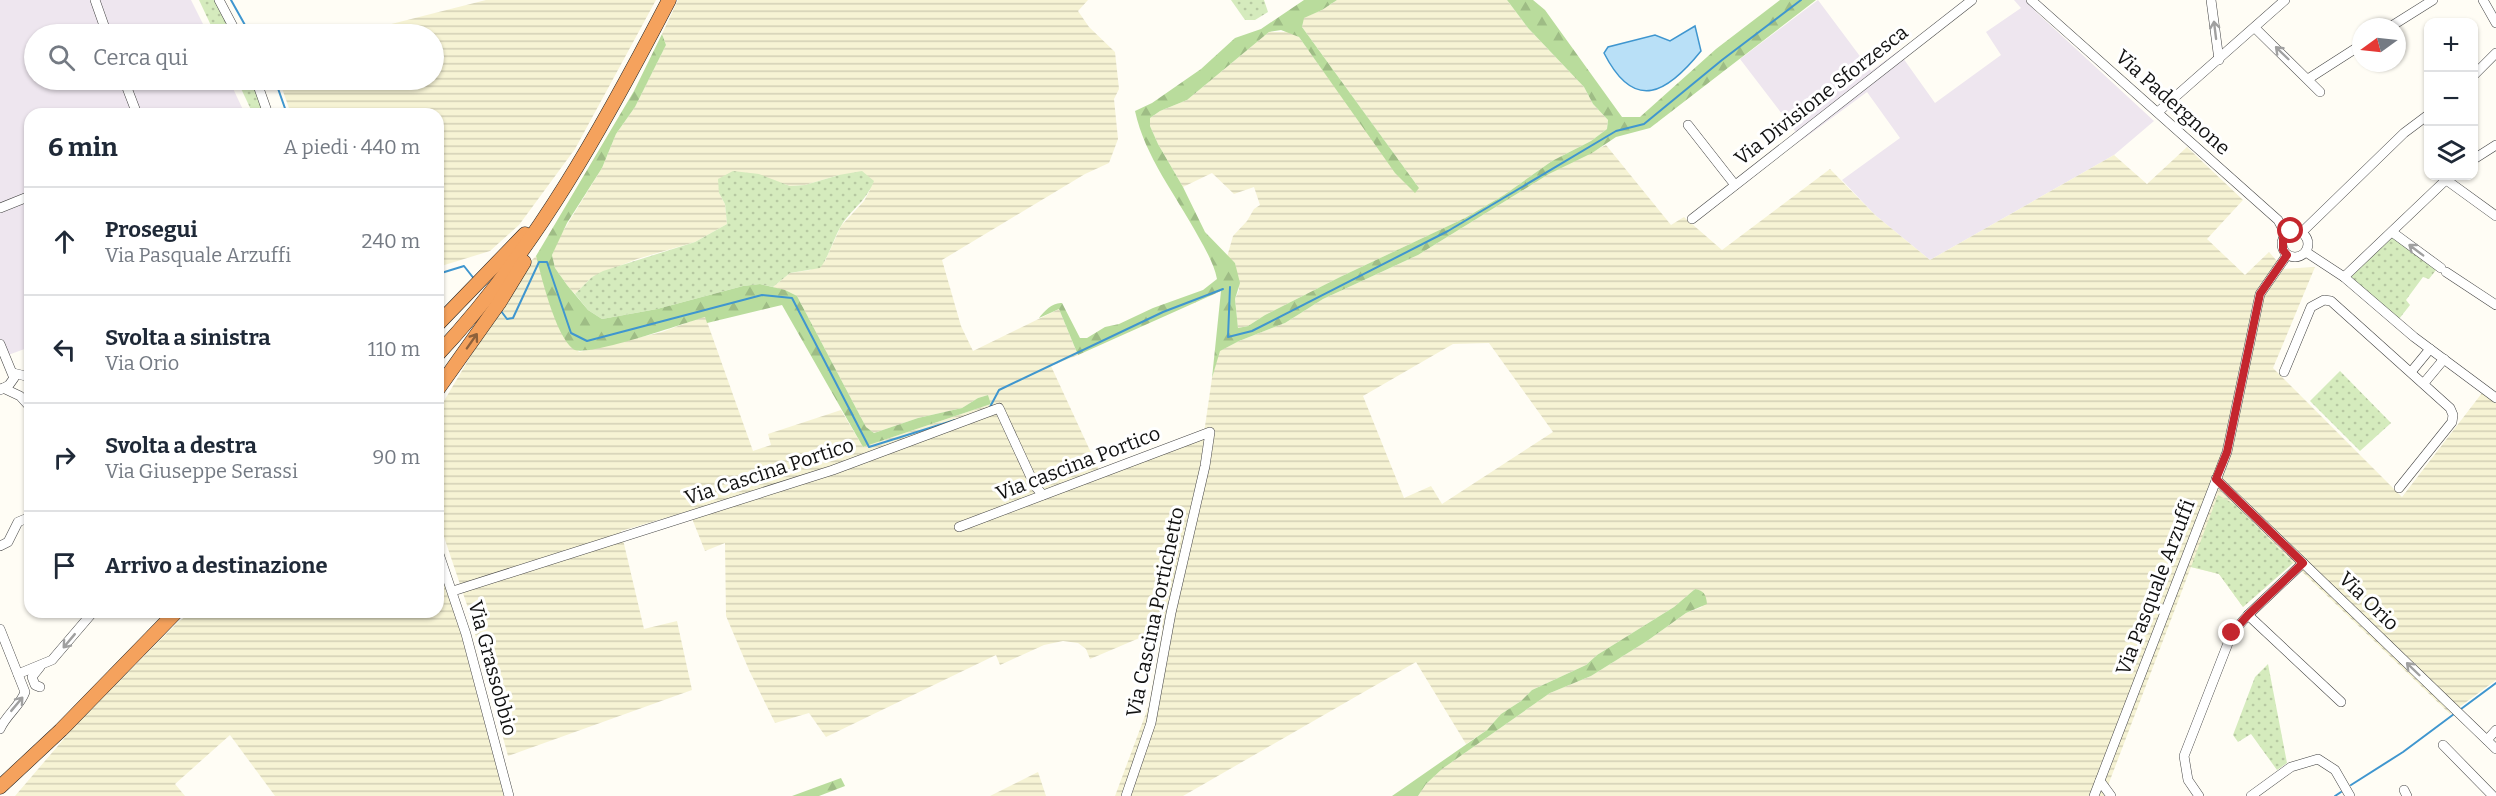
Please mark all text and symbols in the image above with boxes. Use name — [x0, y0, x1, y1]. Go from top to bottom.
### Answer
north arrow — [2352, 18, 2406, 72]
map controls — [2424, 18, 2478, 180]
button: + — [2424, 18, 2478, 72]
street label: Via Divisione Sforzesca — [1729, 20, 1913, 170]
one-way arrow — [2209, 21, 2220, 41]
search box — [24, 24, 444, 90]
icon: search — [45, 41, 78, 74]
text: Cerca qui — [93, 44, 188, 71]
street label: Via Padergnone — [2111, 44, 2235, 160]
one-way arrow — [2274, 46, 2289, 60]
button: − — [2424, 72, 2478, 126]
button: layers — [2424, 126, 2478, 180]
text: 6 min — [48, 132, 118, 163]
text: A piedi · 440 m — [284, 135, 420, 159]
text: Prosegui — [105, 216, 197, 243]
route start — [2277, 217, 2303, 243]
icon: ahead — [48, 225, 81, 258]
text: 240 m — [362, 229, 420, 253]
text: Via Pasquale Arzuffi — [105, 243, 291, 267]
one-way arrow — [2409, 243, 2425, 256]
text: Svolta a sinistra — [105, 324, 271, 351]
icon: left — [48, 333, 81, 366]
one-way arrow — [466, 334, 478, 350]
text: 110 m — [368, 337, 420, 361]
text: Via Orio — [105, 351, 179, 375]
street label: Via cascina Portico — [992, 421, 1164, 505]
text: Svolta a destra — [105, 432, 257, 459]
street label: Via Cascina Portico — [681, 432, 857, 510]
icon: right — [48, 441, 81, 474]
text: 90 m — [372, 445, 420, 469]
text: Via Giuseppe Serassi — [105, 459, 298, 483]
street label: Via Pasquale Arzuffi — [2110, 496, 2200, 678]
street label: Via Cascina Portichetto — [1121, 505, 1189, 719]
icon: arrive — [48, 549, 81, 582]
text: Arrivo a destinazione — [105, 552, 328, 579]
street label: Via Orio — [2334, 567, 2404, 635]
street label: Via Grassobbio — [463, 598, 523, 738]
route end — [2218, 619, 2244, 645]
one-way arrow — [63, 633, 76, 649]
one-way arrow — [2405, 662, 2420, 676]
one-way arrow — [10, 696, 23, 712]

